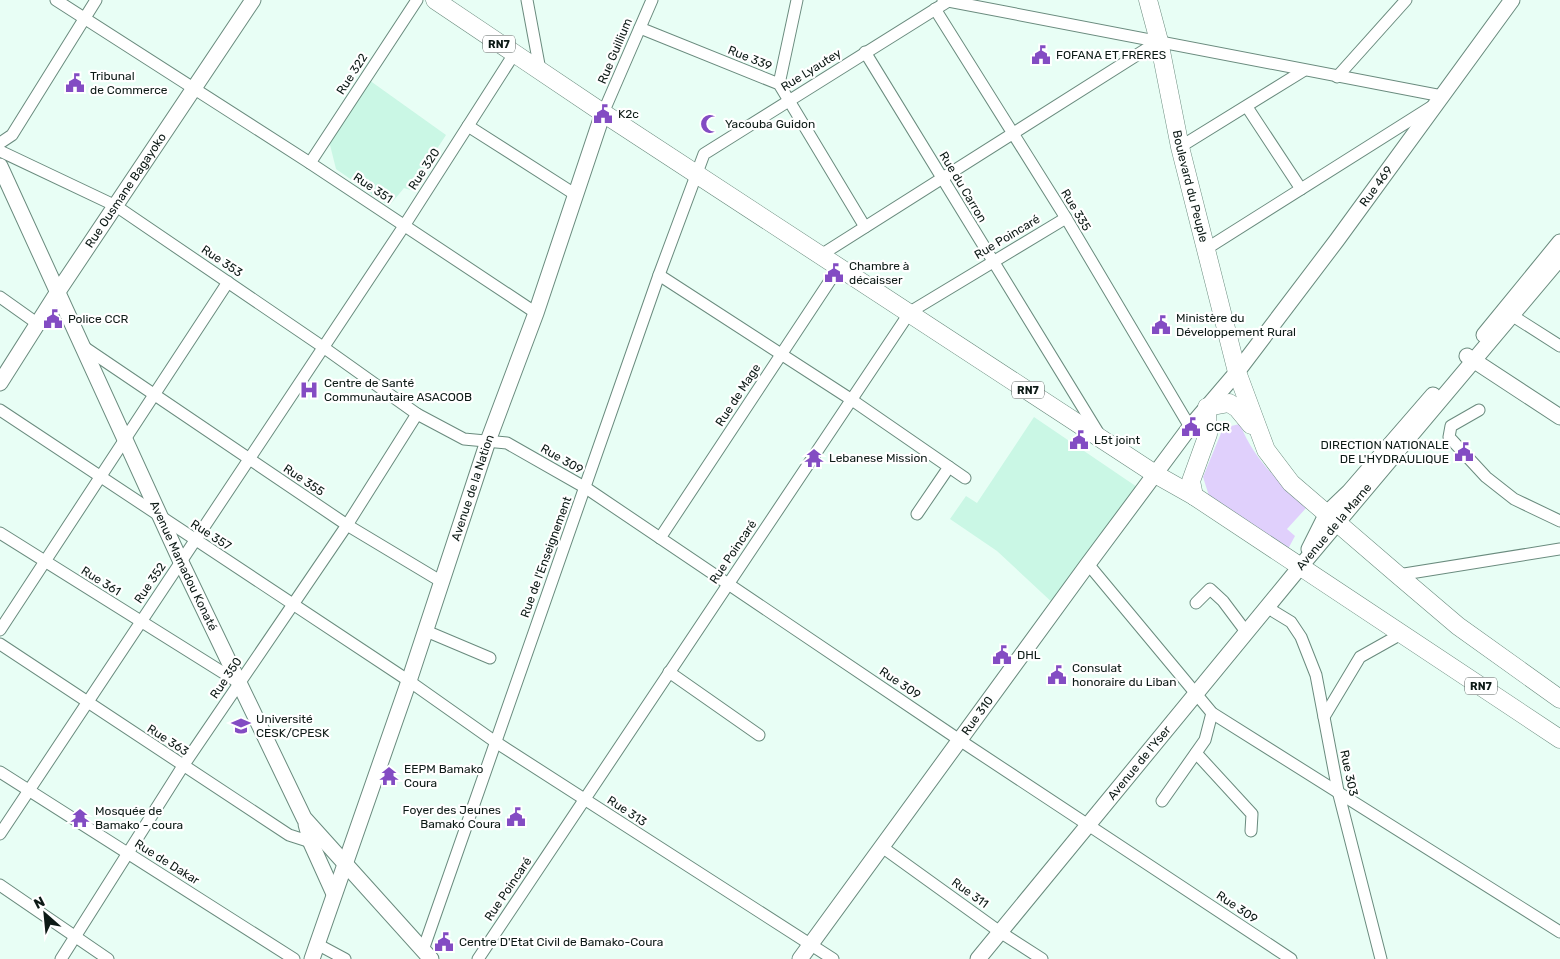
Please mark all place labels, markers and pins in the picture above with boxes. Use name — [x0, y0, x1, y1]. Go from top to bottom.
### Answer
public building icon: FOFANA ET FRERES — [1030, 44, 1052, 66]
place label: FOFANA ET FRERES — [1056, 48, 1166, 62]
place label: Tribunal de Commerce — [90, 69, 168, 97]
public building icon: Tribunal de Commerce — [64, 72, 86, 94]
public building icon: K2c — [592, 103, 614, 125]
place label: K2c — [618, 107, 639, 121]
mosque icon: Yacouba Guidon — [699, 113, 721, 135]
place label: Yacouba Guidon — [725, 117, 815, 131]
place label: Chambre à décaisser — [849, 259, 909, 287]
public building icon: Chambre à décaisser — [823, 262, 845, 284]
public building icon: Police CCR — [42, 308, 64, 330]
place label: Ministère du Développement Rural — [1176, 311, 1296, 339]
place label: Police CCR — [68, 312, 129, 326]
public building icon: Ministère du Développement Rural — [1150, 314, 1172, 336]
place label: Centre de Santé Communautaire ASACOOB — [324, 376, 472, 404]
hospital icon: Centre de Santé Communautaire ASACOOB — [298, 379, 320, 401]
public building icon: CCR — [1180, 416, 1202, 438]
place label: CCR — [1206, 420, 1230, 434]
public building icon: L5t joint — [1068, 429, 1090, 451]
place label: L5t joint — [1094, 433, 1141, 447]
place label: DIRECTION NATIONALE DE L'HYDRAULIQUE — [1321, 438, 1449, 466]
public building icon: DIRECTION NATIONALE DE L'HYDRAULIQUE — [1453, 441, 1475, 463]
temple icon: Lebanese Mission — [803, 447, 825, 469]
place label: Lebanese Mission — [829, 451, 928, 465]
public building icon: DHL — [991, 644, 1013, 666]
place label: DHL — [1017, 648, 1041, 662]
place label: Consulat honoraire du Liban — [1072, 661, 1176, 689]
public building icon: Consulat honoraire du Liban — [1046, 664, 1068, 686]
place label: Université CESK/CPESK — [256, 712, 330, 740]
school or university icon: Université CESK/CPESK — [230, 715, 252, 737]
place label: EEPM Bamako Coura — [404, 762, 484, 790]
temple icon: EEPM Bamako Coura — [378, 765, 400, 787]
place label: Foyer des Jeunes Bamako Coura — [403, 803, 501, 831]
place label: Mosquée de Bamako - coura — [95, 804, 183, 832]
public building icon: Foyer des Jeunes Bamako Coura — [505, 806, 527, 828]
temple icon: Mosquée de Bamako - coura — [69, 807, 91, 829]
public building icon: Centre D'Etat Civil de Bamako-Coura — [433, 931, 455, 953]
place label: Centre D'Etat Civil de Bamako-Coura — [459, 935, 663, 949]

